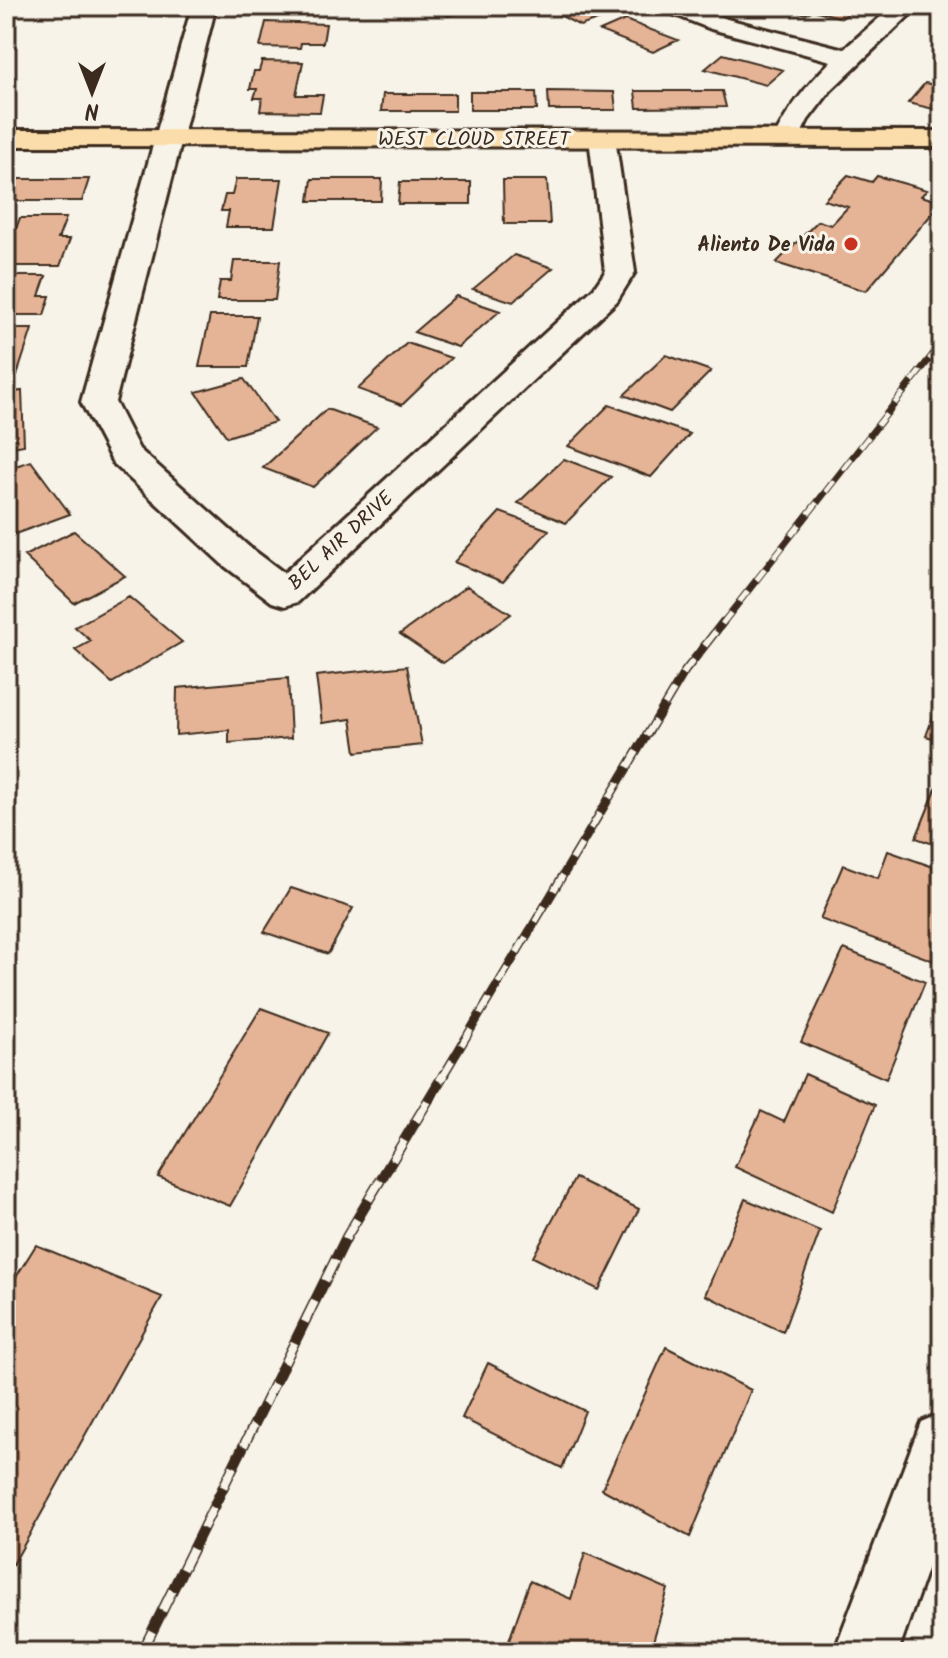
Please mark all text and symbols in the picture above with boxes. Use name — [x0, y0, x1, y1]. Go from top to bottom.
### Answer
north arrow — [52, 52, 132, 132]
text: N — [85, 92, 99, 127]
street label: WEST CLOUD STREET — [378, 124, 572, 156]
place label: Aliento De Vida — [698, 230, 835, 262]
marker: Aliento De Vida — [842, 235, 860, 253]
street label: BEL AIR DRIVE — [281, 483, 402, 599]

